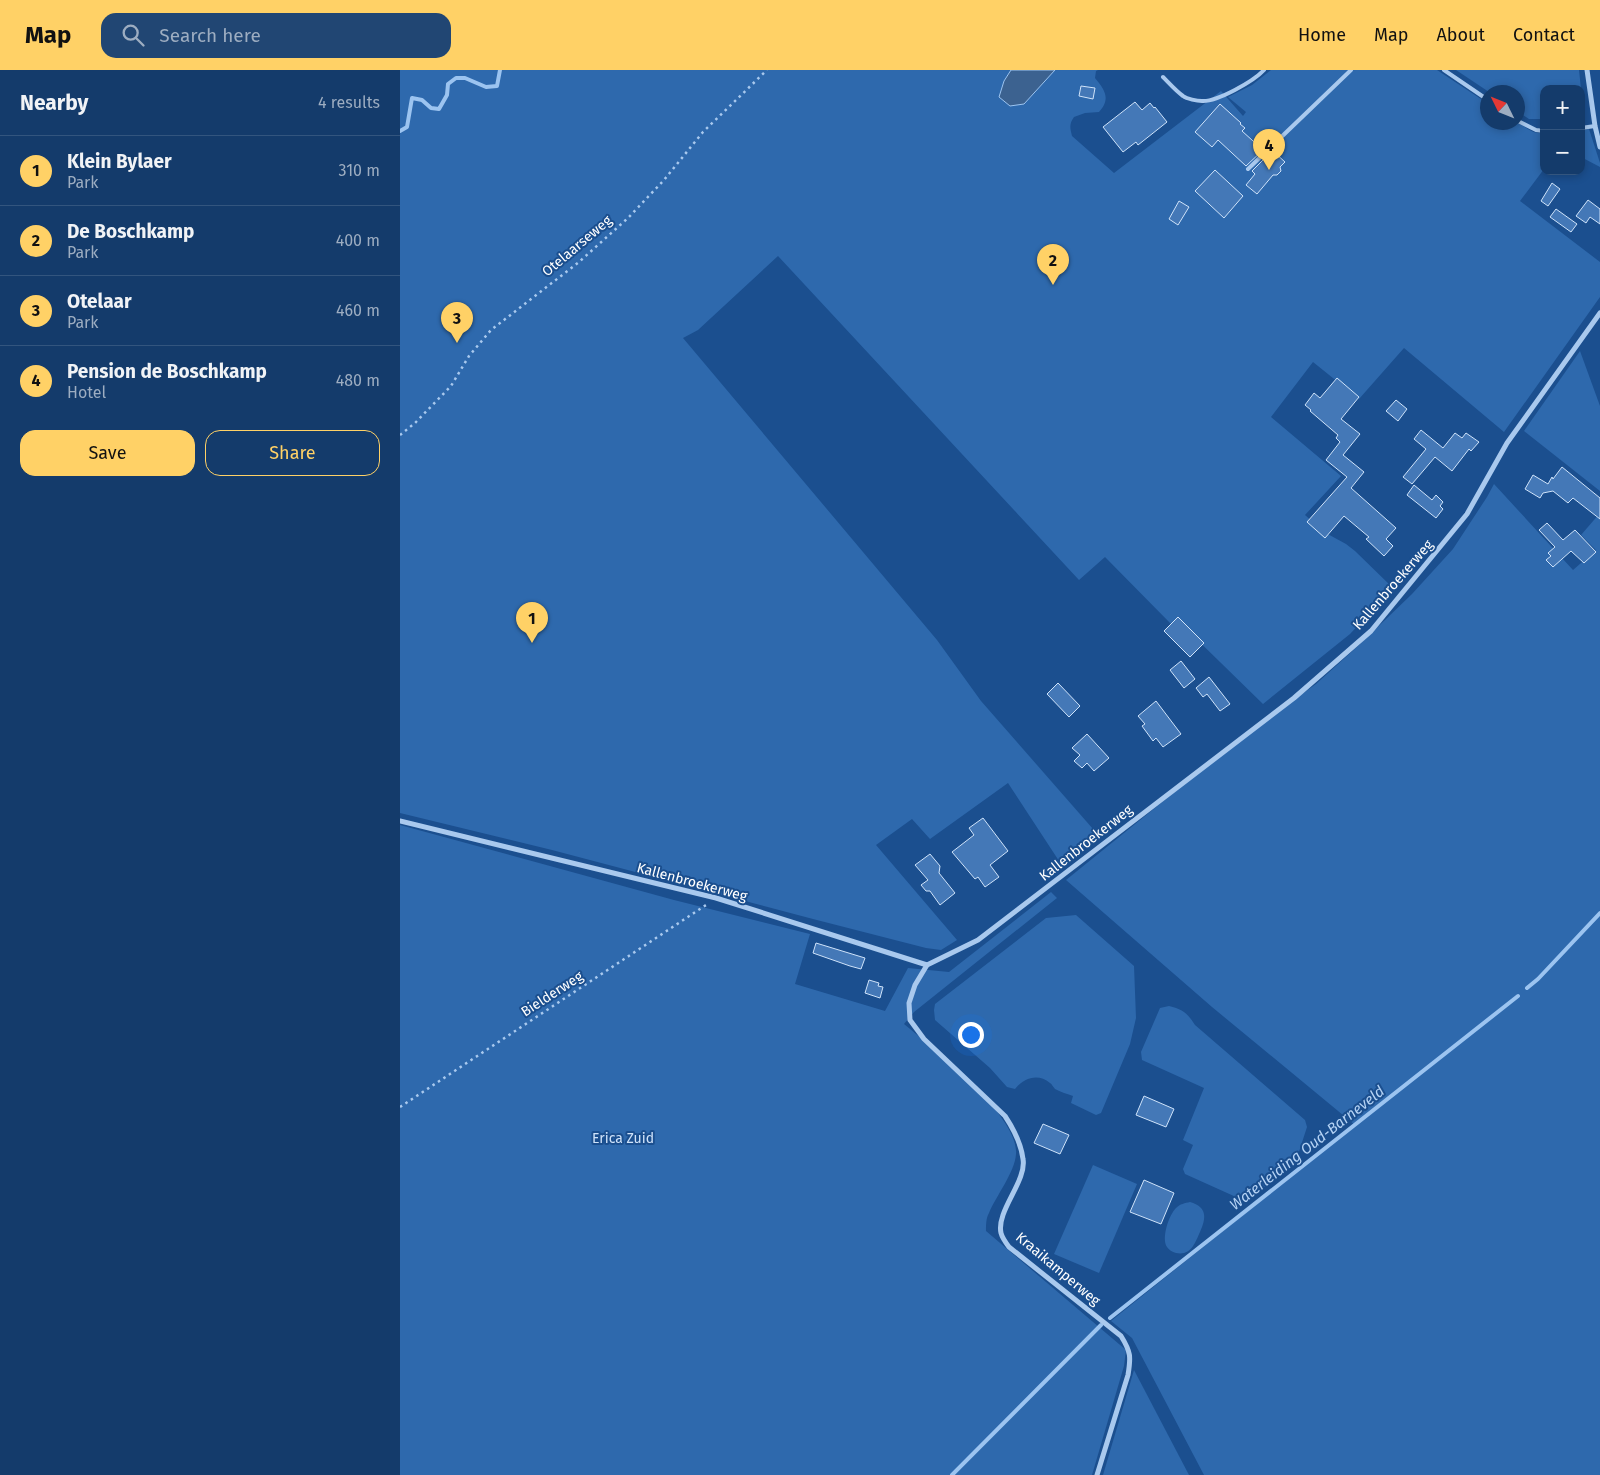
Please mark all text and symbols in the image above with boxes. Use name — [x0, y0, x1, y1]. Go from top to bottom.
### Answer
search box — [101, 13, 451, 58]
text: Map — [25, 21, 71, 49]
icon: search — [119, 21, 147, 49]
text: Search here — [159, 24, 261, 47]
text: Home — [1298, 24, 1346, 46]
text: Map — [1374, 24, 1408, 46]
text: About — [1436, 24, 1485, 46]
text: Contact — [1513, 24, 1575, 46]
north arrow — [1480, 85, 1525, 130]
map controls — [1540, 85, 1585, 175]
button: + — [1540, 85, 1585, 130]
text: Nearby — [20, 90, 88, 116]
text: 4 results — [318, 93, 380, 112]
pin: 4 — [1253, 129, 1285, 170]
button: − — [1540, 130, 1585, 175]
text: Klein Bylaer — [67, 150, 172, 173]
text: 1 — [32, 161, 40, 180]
text: 310 m — [339, 161, 380, 180]
text: Park — [67, 173, 99, 192]
street label: Otelaarseweg — [539, 211, 616, 280]
text: De Boschkamp — [67, 220, 194, 243]
text: 2 — [32, 231, 40, 250]
text: 400 m — [336, 231, 380, 250]
text: Park — [67, 243, 99, 262]
pin: 2 — [1037, 244, 1069, 285]
text: Otelaar — [67, 290, 132, 313]
text: 3 — [32, 301, 40, 320]
text: 460 m — [336, 301, 380, 320]
pin: 3 — [441, 302, 473, 343]
text: Park — [67, 313, 99, 332]
text: Pension de Boschkamp — [67, 360, 267, 383]
text: 4 — [31, 371, 41, 390]
text: 480 m — [336, 371, 380, 390]
text: Hotel — [67, 383, 106, 402]
button: Save — [20, 430, 195, 476]
button: Share — [205, 430, 380, 476]
street label: Kallenbroekerweg — [1349, 536, 1437, 633]
pin: 1 — [516, 602, 548, 643]
street label: Kallenbroekerweg — [1036, 801, 1137, 885]
street label: Kallenbroekerweg — [635, 859, 750, 905]
street label: Bielderweg — [518, 967, 587, 1020]
your location — [958, 1022, 984, 1048]
water label: Waterleiding Oud-Barneveld — [1226, 1082, 1388, 1214]
park label: Erica Zuid — [592, 1130, 654, 1147]
street label: Kraaikamperweg — [1012, 1229, 1104, 1310]

